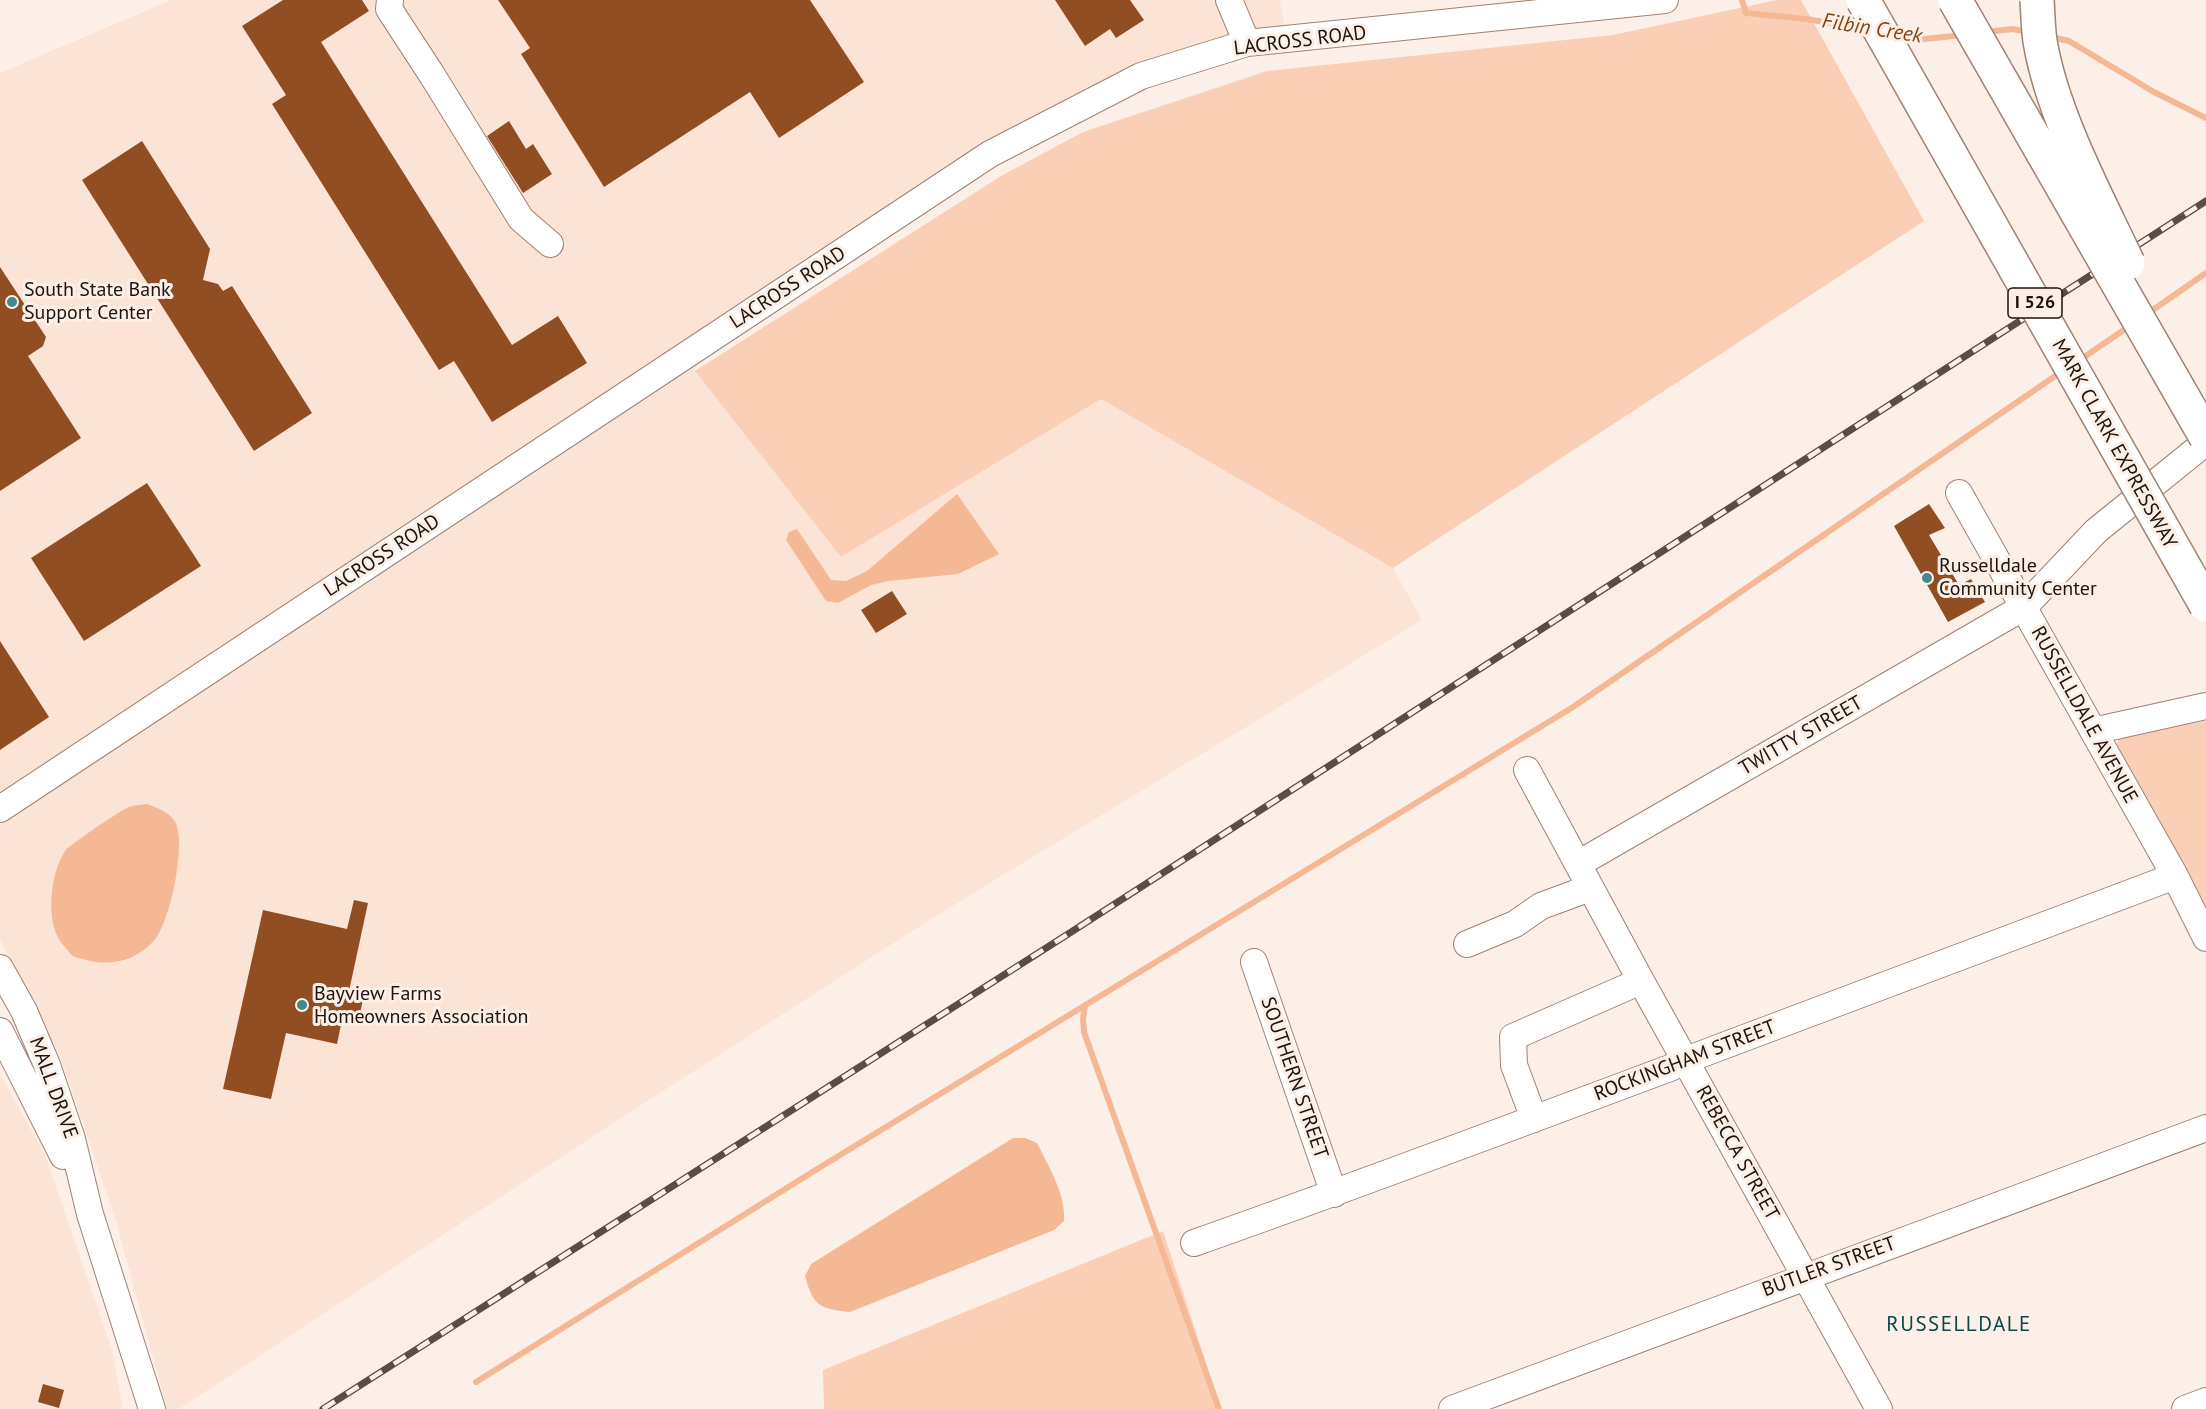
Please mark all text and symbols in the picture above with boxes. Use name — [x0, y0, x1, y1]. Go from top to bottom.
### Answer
water label: Filbin Creek — [1820, 9, 1924, 49]
street label: LACROSS ROAD — [1232, 21, 1368, 61]
street label: LACROSS ROAD — [726, 242, 850, 334]
place label: South State Bank Support Center — [24, 278, 171, 325]
road number: I 526 — [2008, 288, 2062, 318]
marker: South State Bank Support Center — [5, 295, 19, 309]
street label: MARK CLARK EXPRESSWAY — [2046, 335, 2182, 553]
street label: LACROSS ROAD — [320, 510, 444, 602]
place label: Russelldale Community Center — [1939, 554, 2097, 601]
marker: Russelldale Community Center — [1920, 571, 1934, 585]
street label: RUSSELLDALE AVENUE — [2025, 622, 2143, 808]
street label: TWITTY STREET — [1735, 691, 1867, 781]
place label: Bayview Farms Homeowners Association — [314, 982, 529, 1029]
street label: SOUTHERN STREET — [1255, 994, 1333, 1162]
marker: Bayview Farms Homeowners Association — [295, 998, 309, 1012]
street label: ROCKINGHAM STREET — [1591, 1015, 1779, 1107]
street label: MALL DRIVE — [24, 1034, 82, 1142]
street label: REBECCA STREET — [1690, 1082, 1784, 1224]
street label: BUTLER STREET — [1759, 1232, 1899, 1302]
district label: RUSSELLDALE — [1886, 1312, 2032, 1338]

